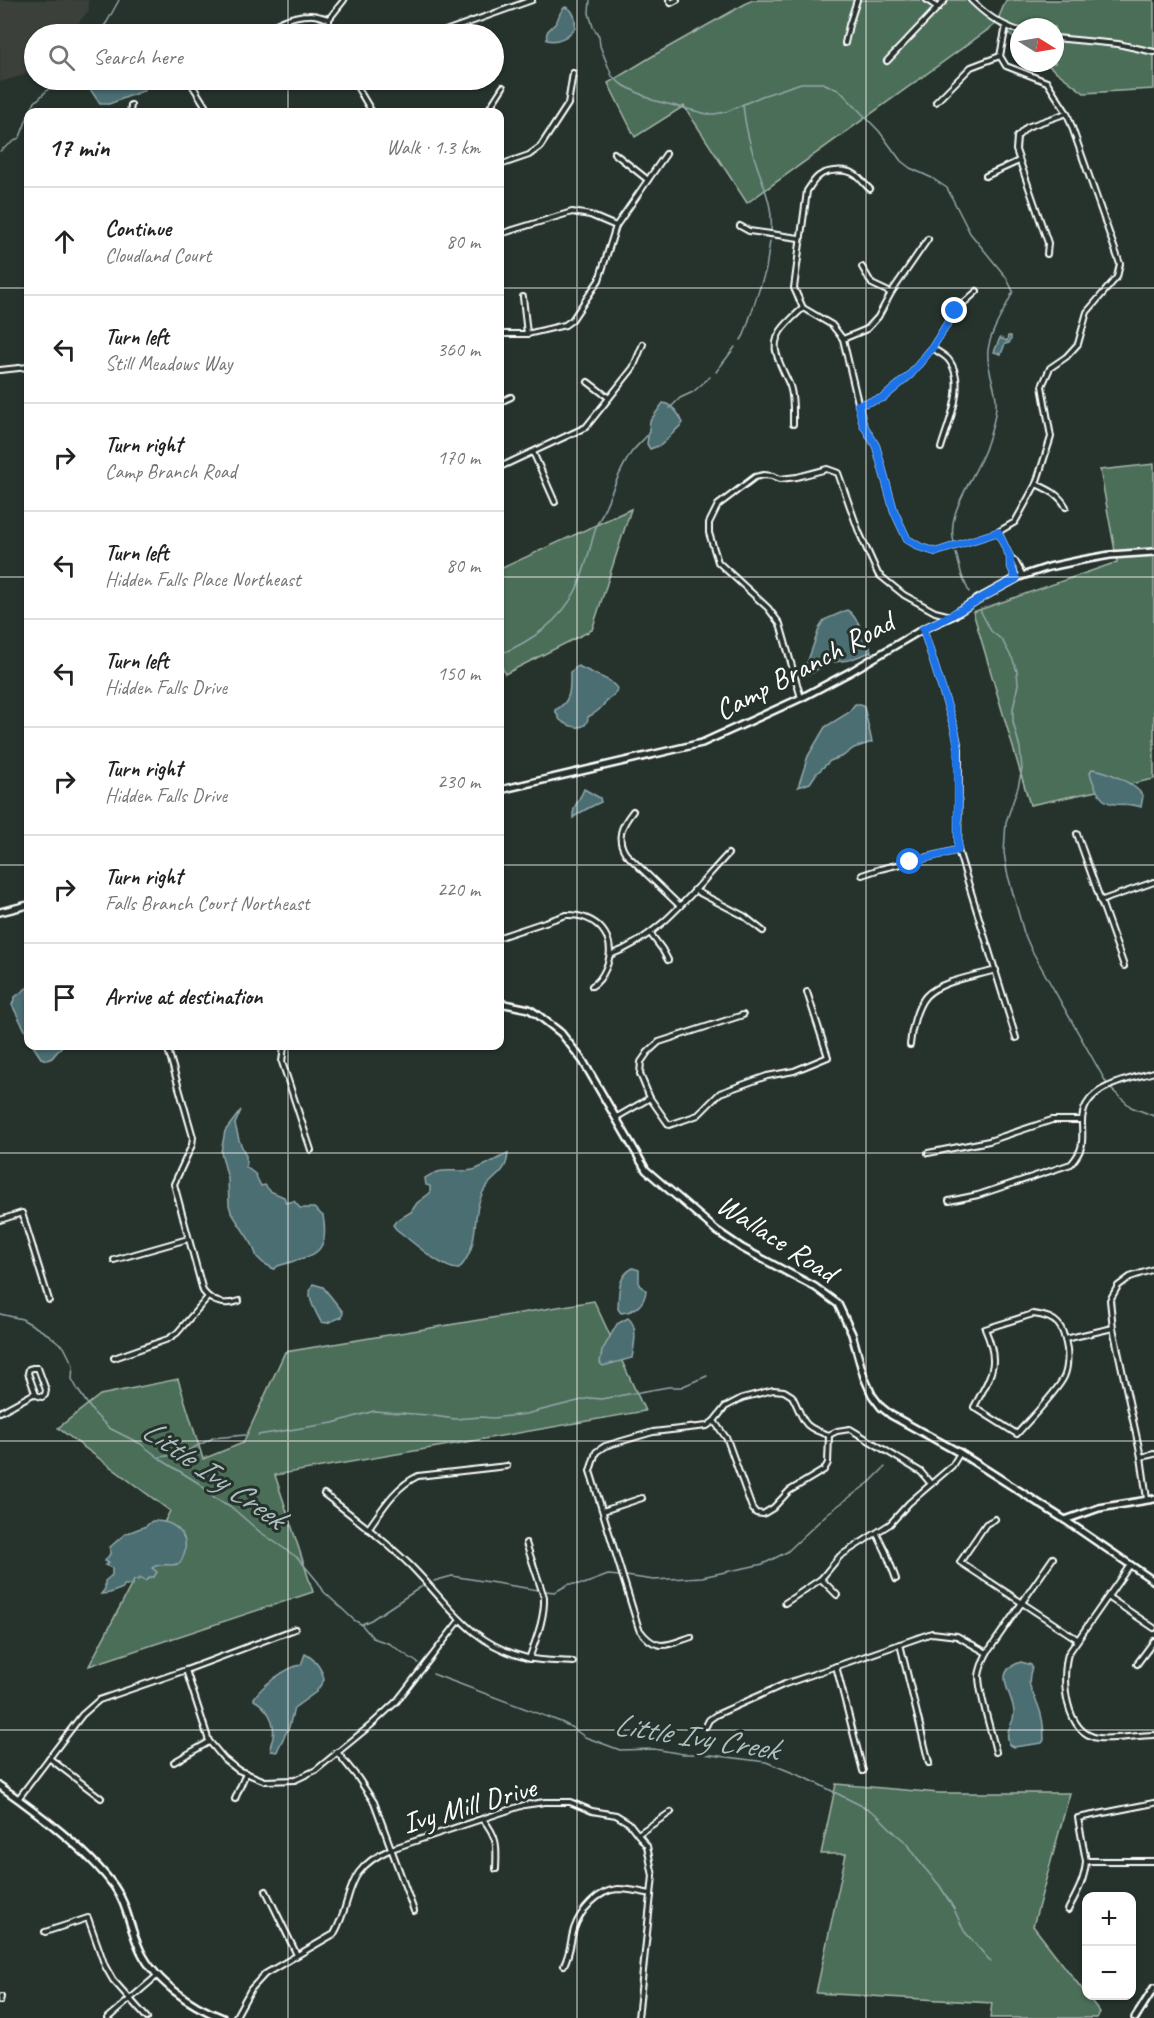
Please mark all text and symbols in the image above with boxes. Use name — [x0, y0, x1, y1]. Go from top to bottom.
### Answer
north arrow — [1010, 18, 1064, 72]
search box — [24, 24, 504, 90]
icon: search — [45, 41, 78, 74]
text: Search here — [93, 43, 183, 71]
text: 17 min — [48, 131, 109, 164]
text: Walk · 1.3 km — [386, 135, 480, 160]
text: Continue — [105, 215, 171, 243]
icon: ahead — [48, 225, 81, 258]
text: 80 m — [446, 229, 480, 254]
text: Cloudland Court — [105, 243, 211, 268]
route end — [941, 297, 967, 323]
text: Turn left — [105, 323, 169, 351]
icon: left — [48, 333, 81, 366]
text: 360 m — [437, 337, 480, 362]
text: Still Meadows Way — [105, 351, 232, 376]
text: Turn right — [105, 431, 182, 459]
icon: right — [48, 441, 81, 474]
text: 170 m — [437, 445, 480, 470]
text: Camp Branch Road — [105, 459, 236, 484]
text: Turn left — [105, 539, 169, 567]
icon: left — [48, 549, 81, 582]
text: 80 m — [446, 553, 480, 578]
text: Hidden Falls Place Northeast — [105, 567, 301, 592]
street label: Camp Branch Road — [708, 601, 904, 729]
text: Turn left — [105, 647, 169, 675]
icon: left — [48, 657, 81, 690]
text: 150 m — [437, 661, 480, 686]
text: Hidden Falls Drive — [105, 675, 227, 700]
text: Turn right — [105, 755, 182, 783]
icon: right — [48, 765, 81, 798]
text: 230 m — [437, 769, 480, 794]
text: Hidden Falls Drive — [105, 783, 227, 808]
route start — [896, 848, 922, 874]
text: Turn right — [105, 863, 182, 891]
icon: right — [48, 873, 81, 906]
text: 220 m — [437, 877, 480, 902]
text: Falls Branch Court Northeast — [105, 891, 309, 916]
icon: arrive — [48, 981, 81, 1014]
text: Arrive at destination — [105, 983, 262, 1011]
street label: Wallace Road — [710, 1185, 848, 1293]
water label: Little Ivy Creek — [134, 1409, 297, 1541]
water label: Little Ivy Creek — [611, 1703, 786, 1770]
street label: Ivy Mill Drive — [398, 1767, 542, 1842]
map controls — [1082, 1892, 1136, 2000]
button: + — [1082, 1892, 1136, 1946]
button: − — [1082, 1946, 1136, 2000]

